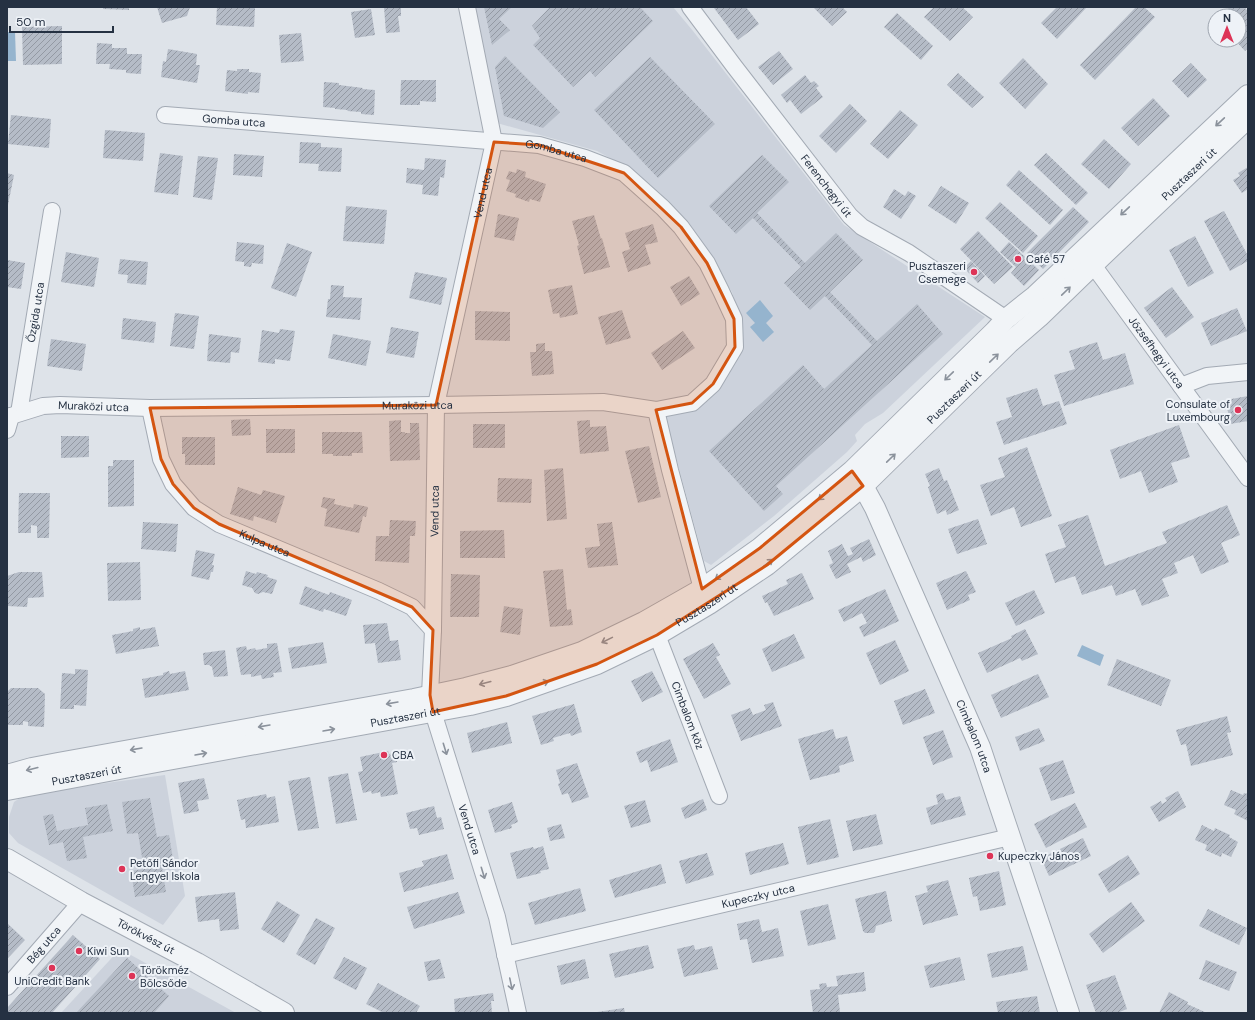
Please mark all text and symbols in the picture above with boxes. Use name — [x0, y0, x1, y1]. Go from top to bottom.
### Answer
scale bar — [10, 8, 113, 34]
north arrow — [1207, 8, 1247, 48]
text: N — [1223, 11, 1231, 25]
text: 50 m — [16, 14, 45, 30]
street label: Gomba utca — [202, 111, 266, 130]
one-way arrow — [1215, 117, 1225, 126]
street label: Gomba utca — [525, 137, 588, 165]
street label: Pusztaszeri út — [1158, 145, 1219, 203]
street label: Ferenchegyi út — [798, 152, 855, 220]
street label: Vend utca — [470, 166, 495, 220]
one-way arrow — [1120, 206, 1130, 216]
place label: Café 57 — [1026, 252, 1065, 266]
marker: Café 57 — [1013, 254, 1023, 264]
place label: Pusztaszeri Csemege — [909, 259, 966, 286]
marker: Pusztaszeri Csemege — [969, 267, 979, 277]
street label: Őzgida utca — [24, 281, 47, 344]
one-way arrow — [1061, 286, 1071, 295]
street label: Józsefhegyi utca — [1126, 314, 1187, 391]
one-way arrow — [989, 353, 999, 363]
street label: Pusztaszeri út — [924, 367, 984, 427]
one-way arrow — [944, 371, 954, 381]
place label: Consulate of Luxembourg — [1166, 397, 1230, 424]
street label: Muraközi utca — [58, 398, 129, 414]
street label: Muraközi utca — [382, 398, 453, 413]
marker: Consulate of Luxembourg — [1233, 405, 1243, 415]
one-way arrow — [886, 453, 896, 463]
street label: Vend utca — [427, 485, 442, 537]
one-way arrow — [817, 492, 828, 501]
street label: Kulpa utca — [237, 526, 292, 560]
one-way arrow — [763, 559, 774, 568]
one-way arrow — [715, 572, 726, 580]
street label: Pusztaszeri út — [673, 580, 740, 629]
one-way arrow — [601, 637, 613, 644]
one-way arrow — [537, 679, 550, 686]
street label: Cimbalom köz — [668, 679, 707, 751]
one-way arrow — [479, 680, 492, 687]
street label: Cimbalom utca — [953, 697, 995, 774]
one-way arrow — [385, 699, 398, 707]
street label: Pusztaszeri út — [369, 704, 441, 730]
one-way arrow — [258, 722, 271, 730]
one-way arrow — [322, 726, 335, 734]
one-way arrow — [442, 742, 449, 755]
one-way arrow — [130, 745, 143, 753]
place label: CBA — [392, 748, 414, 762]
one-way arrow — [194, 749, 207, 757]
marker: CBA — [379, 750, 389, 760]
street label: Pusztaszeri út — [51, 762, 123, 788]
one-way arrow — [26, 765, 39, 773]
street label: Vend utca — [455, 803, 484, 856]
place label: Kupeczky János — [998, 849, 1079, 863]
marker: Kupeczky János — [985, 851, 995, 861]
place label: Petőfi Sándor Lengyel Iskola — [130, 856, 200, 883]
marker: Petőfi Sándor Lengyel Iskola — [117, 864, 127, 874]
one-way arrow — [480, 866, 487, 879]
street label: Kupeczky utca — [720, 881, 796, 911]
street label: Törökvész út — [115, 915, 177, 957]
street label: Bég utca — [24, 923, 64, 966]
place label: Kiwi Sun — [87, 944, 129, 958]
marker: Kiwi Sun — [74, 946, 84, 956]
marker: UniCredit Bank — [47, 963, 57, 973]
place label: Törökméz Bölcsőde — [140, 963, 189, 990]
marker: Törökméz Bölcsőde — [127, 971, 137, 981]
place label: UniCredit Bank — [14, 974, 90, 988]
one-way arrow — [508, 977, 516, 990]

